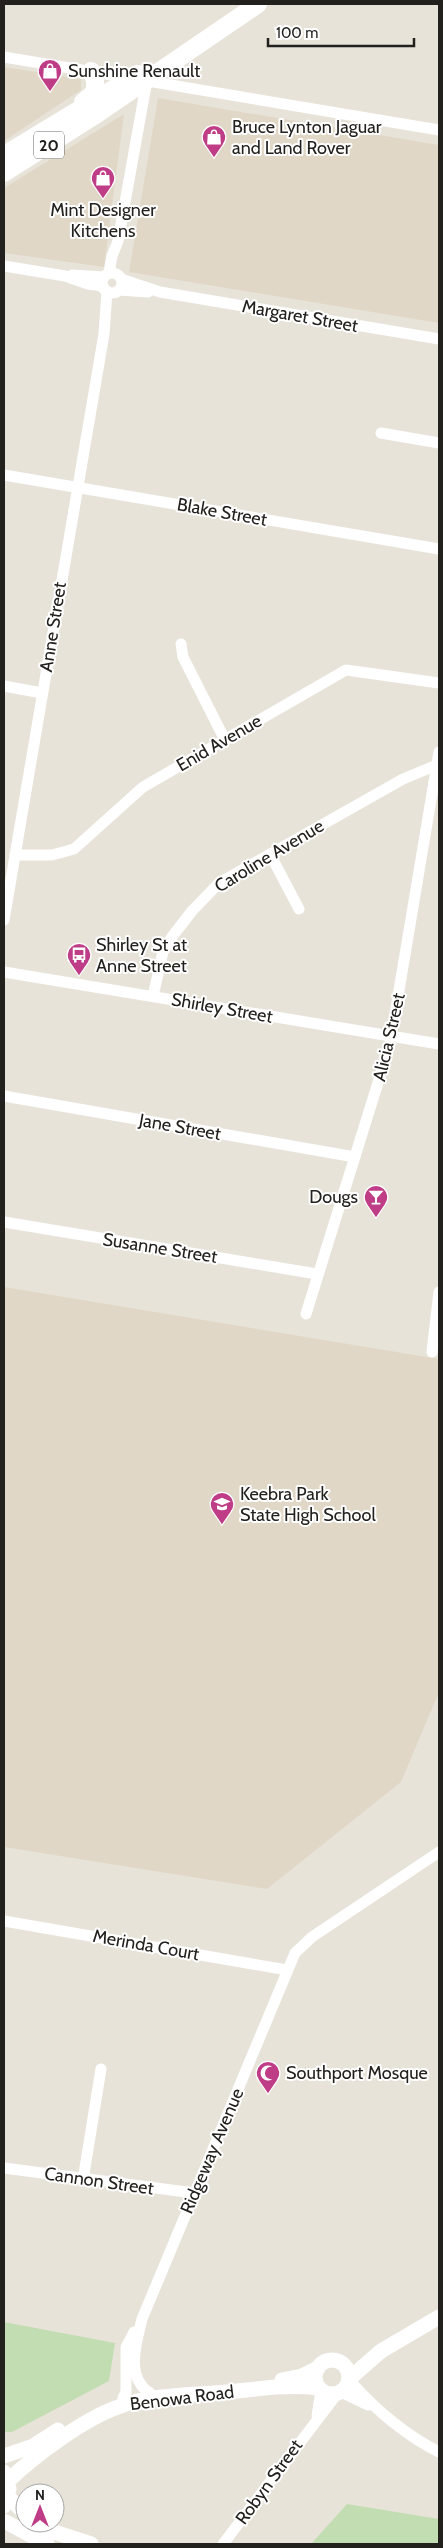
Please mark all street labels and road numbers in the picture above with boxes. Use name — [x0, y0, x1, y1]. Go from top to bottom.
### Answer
road number: 20 — [34, 132, 64, 158]
street label: Margaret Street — [240, 295, 360, 337]
street label: Blake Street — [175, 493, 269, 531]
street label: Anne Street — [35, 580, 71, 674]
street label: Enid Avenue — [172, 710, 266, 776]
street label: Caroline Avenue — [210, 815, 328, 897]
street label: Shirley Street — [170, 988, 274, 1028]
street label: Alicia Street — [368, 991, 410, 1083]
street label: Jane Street — [136, 1109, 223, 1145]
street label: Susanne Street — [101, 1228, 219, 1268]
street label: Merinda Court — [91, 1925, 201, 1965]
street label: Ridgeway Avenue — [176, 2085, 248, 2217]
street label: Cannon Street — [43, 2162, 155, 2200]
street label: Benowa Road — [129, 2381, 235, 2415]
street label: Robyn Street — [231, 2435, 307, 2529]

